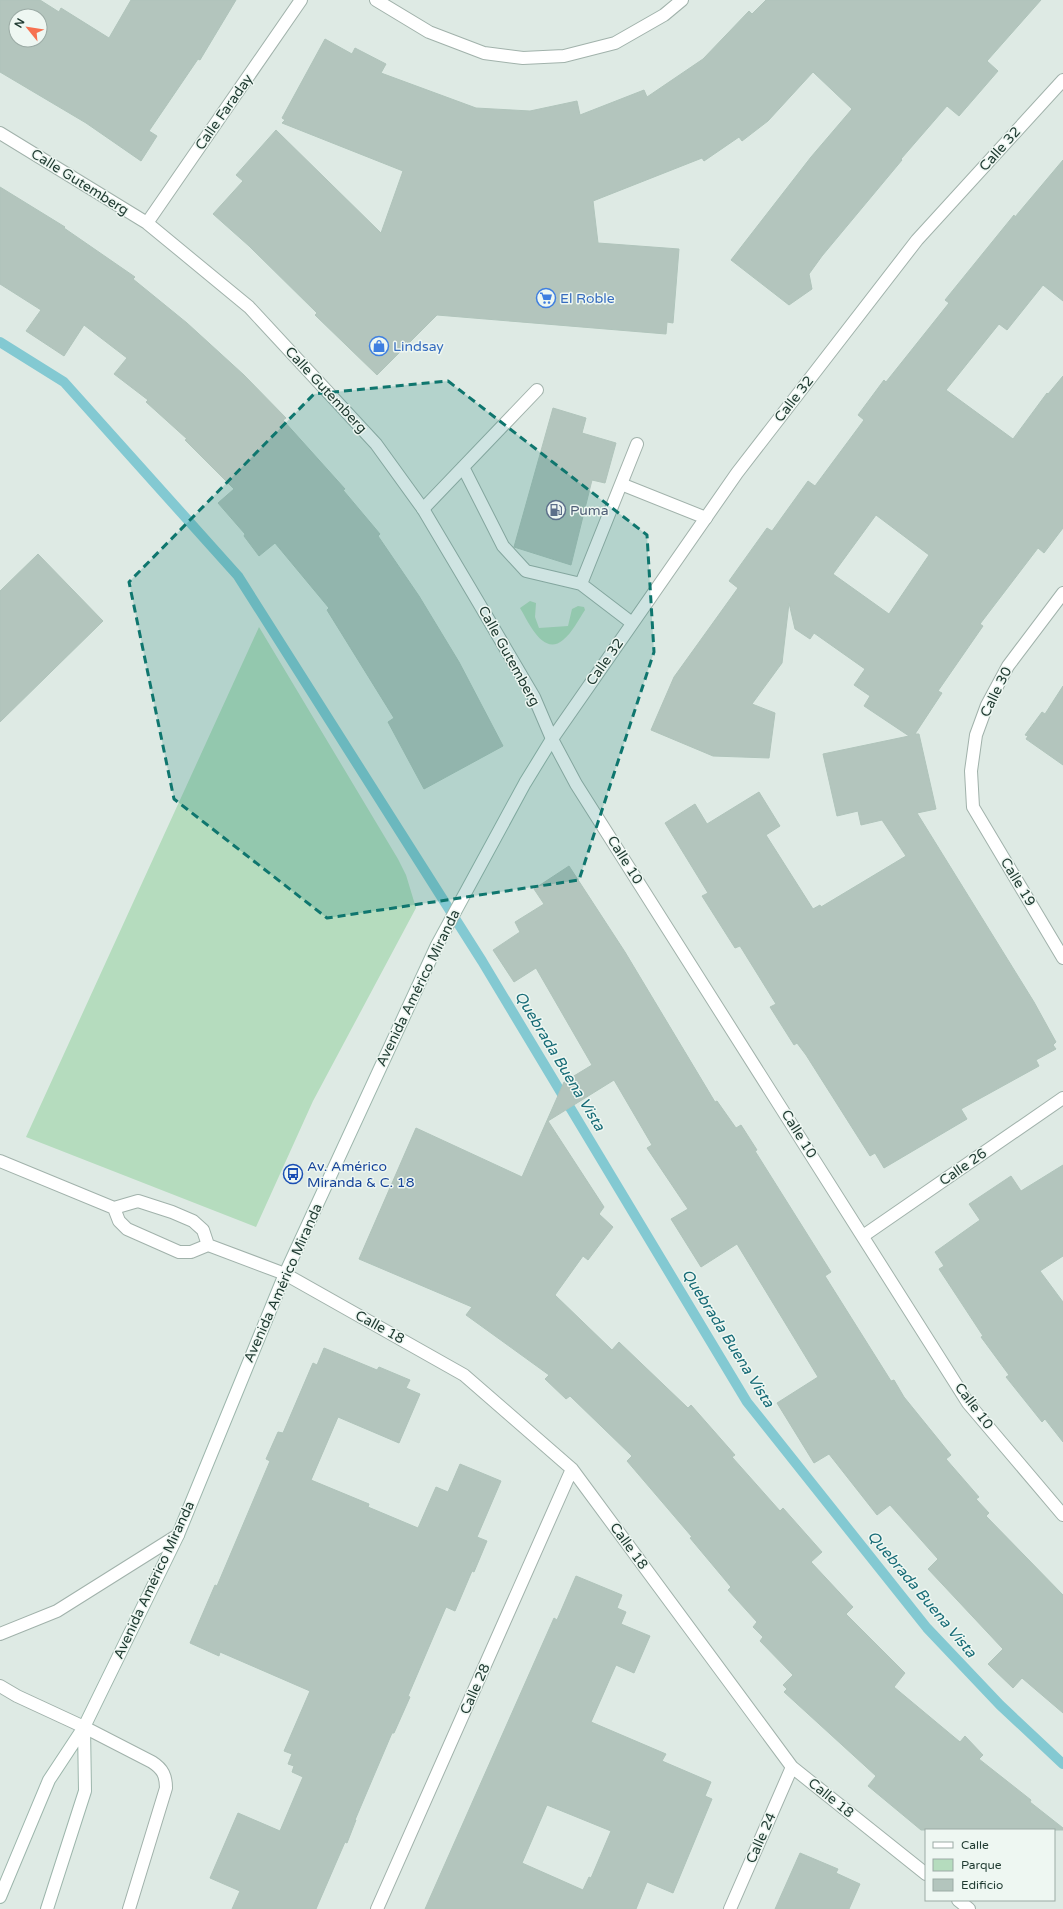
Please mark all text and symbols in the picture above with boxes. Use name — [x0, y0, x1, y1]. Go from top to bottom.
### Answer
north arrow — [8, 8, 48, 48]
text: N — [12, 16, 28, 30]
street label: Calle Faraday — [192, 70, 257, 153]
street label: Calle 32 — [976, 123, 1024, 175]
street label: Calle Gutemberg — [28, 145, 132, 219]
supermarket icon: El Roble — [535, 287, 557, 309]
place label: El Roble — [560, 290, 615, 307]
shop icon: Lindsay — [368, 335, 390, 357]
place label: Lindsay — [393, 338, 444, 355]
street label: Calle Gutemberg — [282, 343, 370, 437]
street label: Calle 32 — [771, 373, 817, 425]
fuel station icon: Puma — [545, 499, 567, 521]
place label: Puma — [570, 502, 609, 519]
street label: Calle Gutemberg — [474, 603, 544, 709]
street label: Calle 32 — [583, 635, 627, 689]
street label: Calle 30 — [977, 664, 1016, 720]
street label: Calle 10 — [604, 833, 647, 887]
street label: Calle 19 — [997, 855, 1039, 909]
street label: Avenida Américo Miranda — [373, 907, 463, 1069]
water label: Quebrada Buena Vista — [511, 988, 609, 1135]
street label: Calle 10 — [778, 1107, 821, 1161]
street label: Calle 26 — [936, 1145, 990, 1189]
place label: Av. Américo Miranda & C. 18 — [307, 1158, 415, 1191]
bus stop icon: Av. Américo Miranda & C. 18 — [282, 1163, 304, 1185]
street label: Avenida Américo Miranda — [240, 1201, 326, 1365]
water label: Quebrada Buena Vista — [678, 1265, 778, 1411]
street label: Calle 18 — [352, 1307, 408, 1348]
street label: Calle 10 — [951, 1379, 997, 1433]
street label: Avenida Américo Miranda — [110, 1498, 198, 1662]
street label: Calle 18 — [606, 1519, 652, 1573]
water label: Quebrada Buena Vista — [864, 1527, 981, 1661]
street label: Calle 28 — [456, 1661, 494, 1717]
street label: Calle 18 — [805, 1774, 857, 1822]
street label: Calle 24 — [742, 1810, 780, 1866]
legend — [925, 1829, 1055, 1901]
text: Calle — [961, 1838, 989, 1852]
text: Parque — [961, 1858, 1002, 1872]
text: Edificio — [961, 1878, 1003, 1892]

